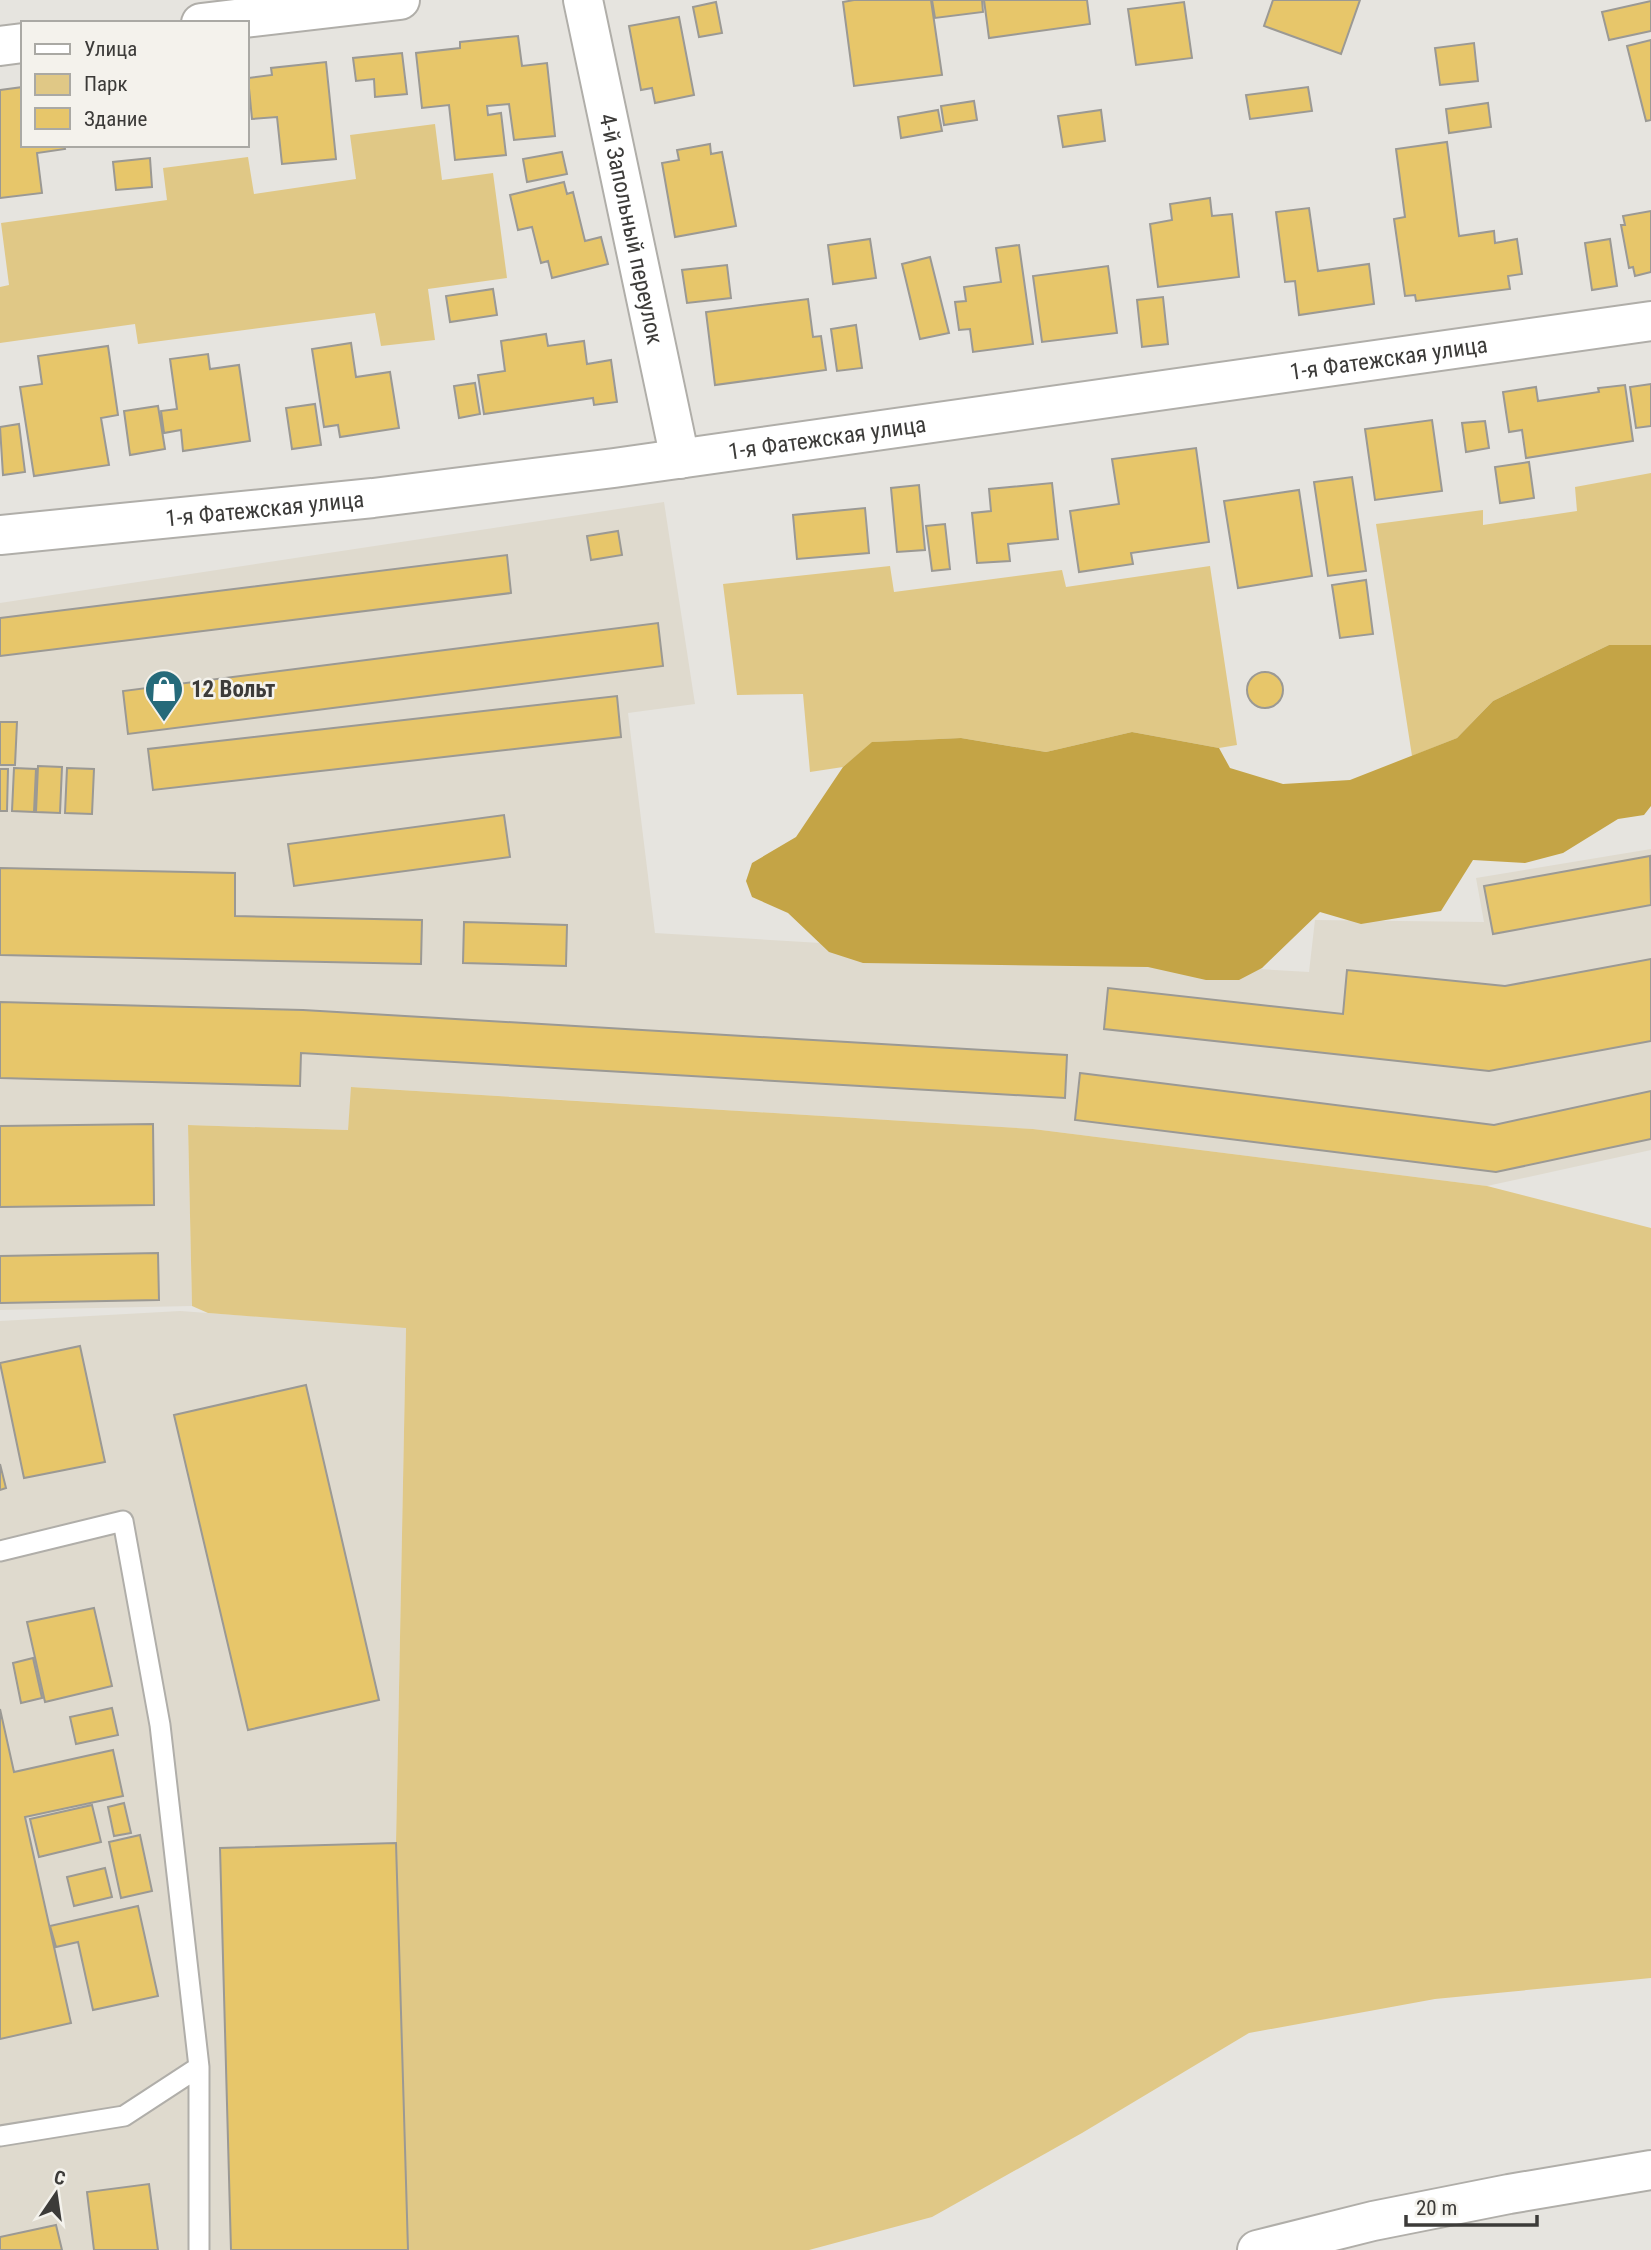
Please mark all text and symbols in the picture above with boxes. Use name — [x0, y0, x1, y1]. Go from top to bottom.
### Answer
legend — [21, 21, 248, 147]
text: Улица — [84, 37, 137, 61]
text: Парк — [84, 72, 128, 96]
text: Здание — [84, 107, 148, 131]
street label: 4-й Запольный переулок — [593, 111, 668, 347]
street label: 1-я Фатежская улица — [1288, 331, 1489, 386]
street label: 1-я Фатежская улица — [727, 411, 928, 466]
street label: 1-я Фатежская улица — [164, 486, 365, 533]
shop icon: 12 Вольт — [143, 668, 185, 723]
place label: 12 Вольт — [191, 676, 275, 703]
north arrow — [21, 2159, 91, 2229]
text: С — [52, 2165, 68, 2190]
scale bar — [1406, 2184, 1537, 2228]
text: 20 m — [1416, 2196, 1457, 2220]

